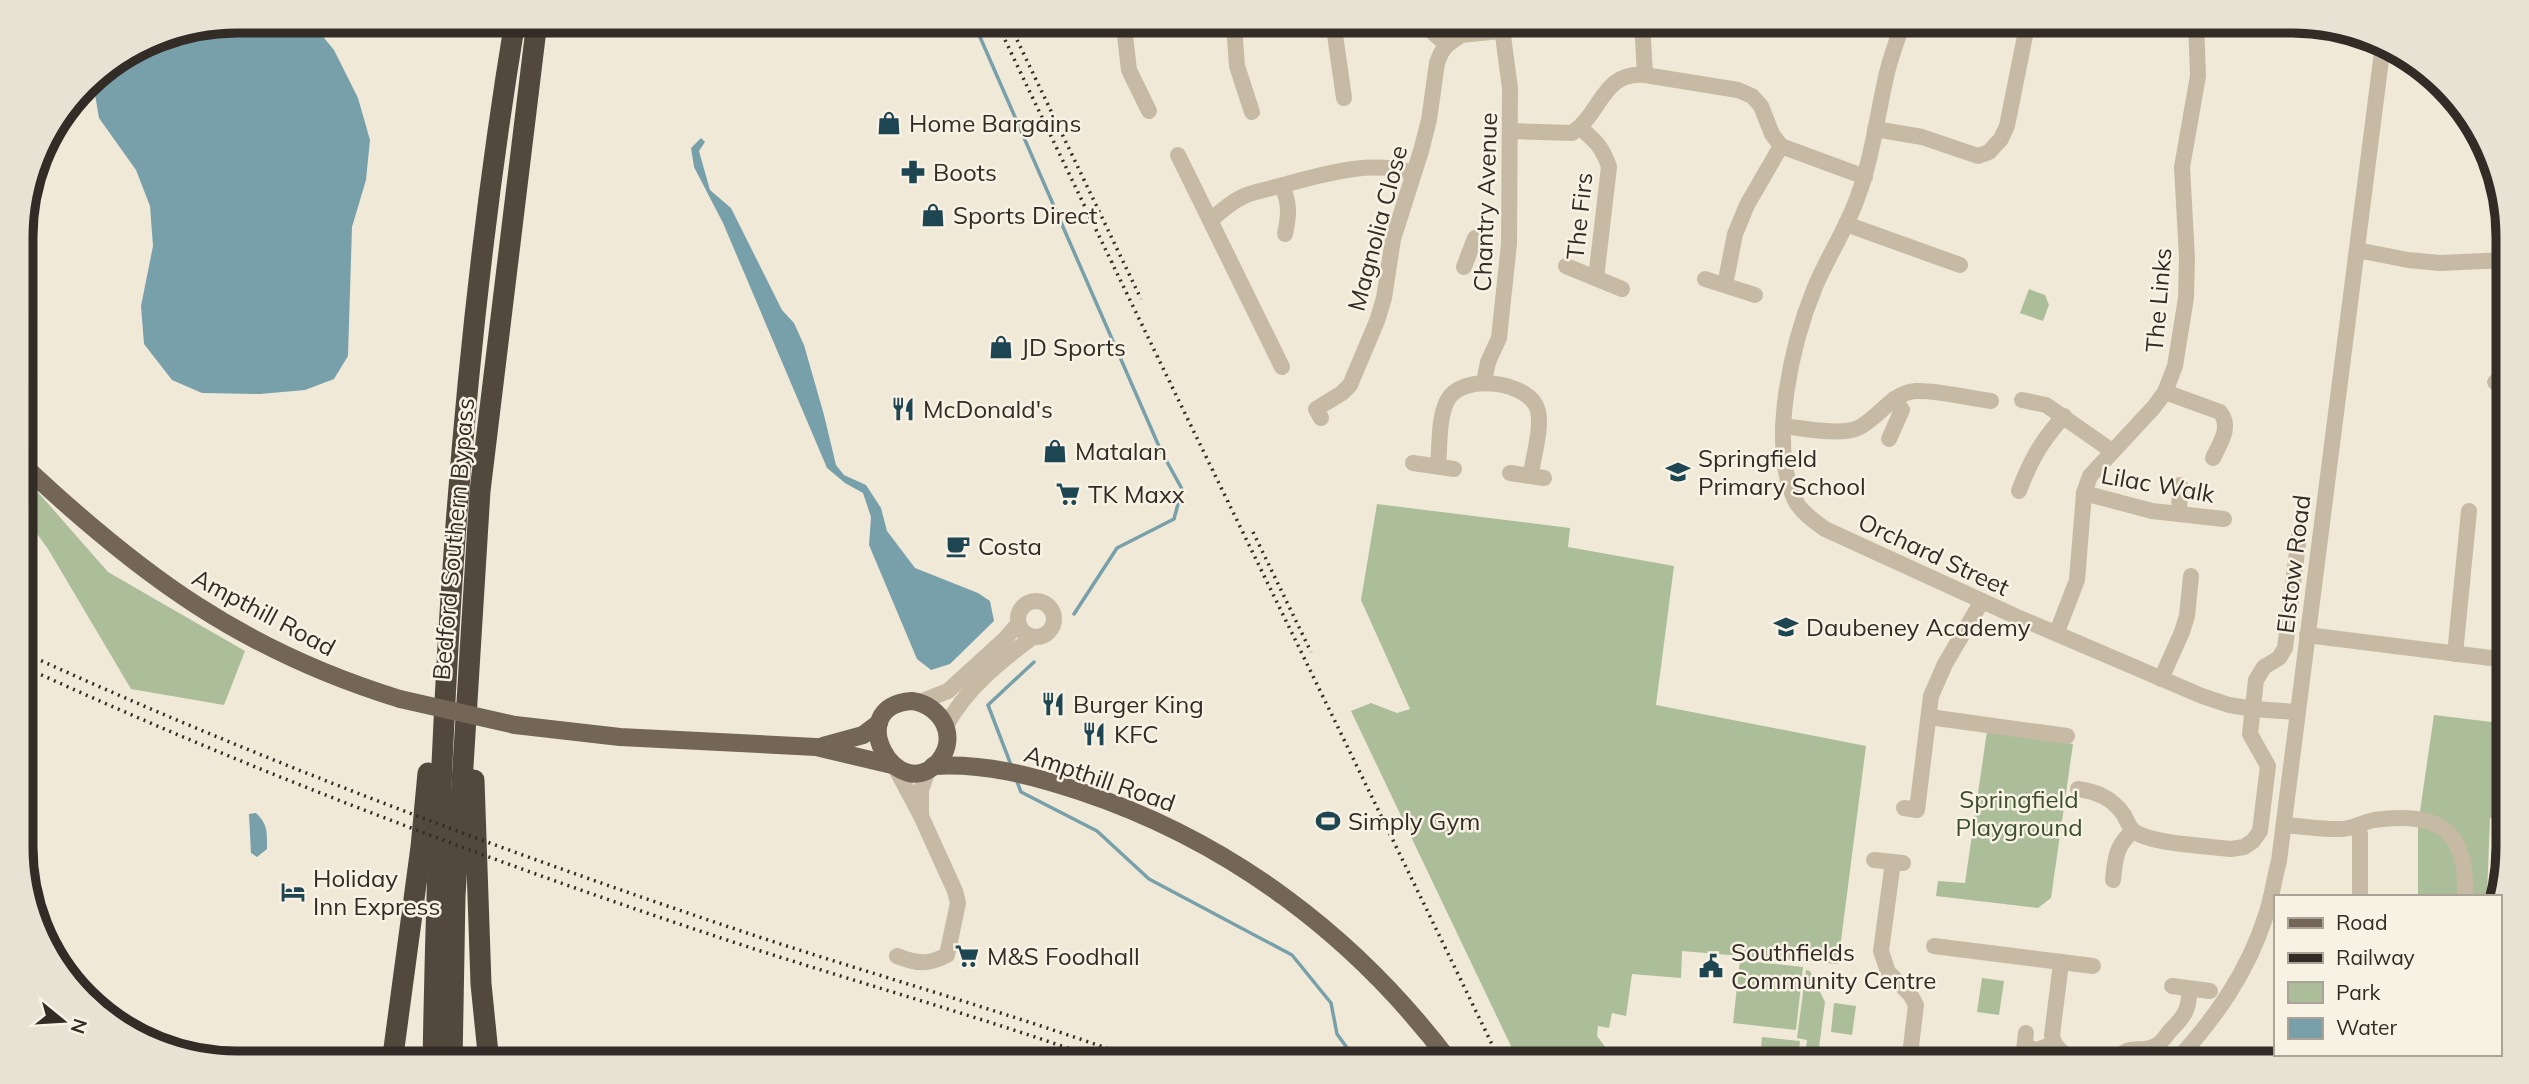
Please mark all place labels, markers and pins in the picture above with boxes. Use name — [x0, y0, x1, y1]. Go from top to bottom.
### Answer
place label: Home Bargains — [909, 108, 1081, 138]
shop icon: Home Bargains — [875, 109, 903, 137]
place label: Boots — [933, 157, 997, 187]
pharmacy icon: Boots — [899, 158, 927, 186]
place label: Sports Direct — [953, 200, 1098, 230]
shop icon: Sports Direct — [919, 201, 947, 229]
place label: JD Sports — [1021, 332, 1126, 362]
shop icon: JD Sports — [987, 333, 1015, 361]
place label: McDonald's — [923, 394, 1053, 424]
restaurant icon: McDonald's — [889, 395, 917, 423]
place label: Matalan — [1075, 436, 1167, 466]
shop icon: Matalan — [1041, 437, 1069, 465]
place label: Springfield Primary School — [1698, 443, 1866, 501]
school or university icon: Springfield Primary School — [1664, 458, 1692, 486]
place label: TK Maxx — [1088, 479, 1185, 509]
supermarket icon: TK Maxx — [1054, 480, 1082, 508]
place label: Costa — [978, 531, 1042, 561]
cafe icon: Costa — [944, 532, 972, 560]
place label: Daubeney Academy — [1806, 612, 2031, 642]
school or university icon: Daubeney Academy — [1772, 613, 1800, 641]
place label: Burger King — [1073, 689, 1204, 719]
restaurant icon: Burger King — [1039, 690, 1067, 718]
place label: KFC — [1114, 719, 1159, 749]
restaurant icon: KFC — [1080, 720, 1108, 748]
place label: Simply Gym — [1348, 806, 1480, 836]
sports icon: Simply Gym — [1314, 807, 1342, 835]
place label: Holiday Inn Express — [313, 863, 440, 921]
hotel icon: Holiday Inn Express — [279, 878, 307, 906]
place label: Southfields Community Centre — [1731, 937, 1936, 995]
place label: M&S Foodhall — [987, 941, 1140, 971]
supermarket icon: M&S Foodhall — [953, 942, 981, 970]
public building icon: Southfields Community Centre — [1697, 952, 1725, 980]

